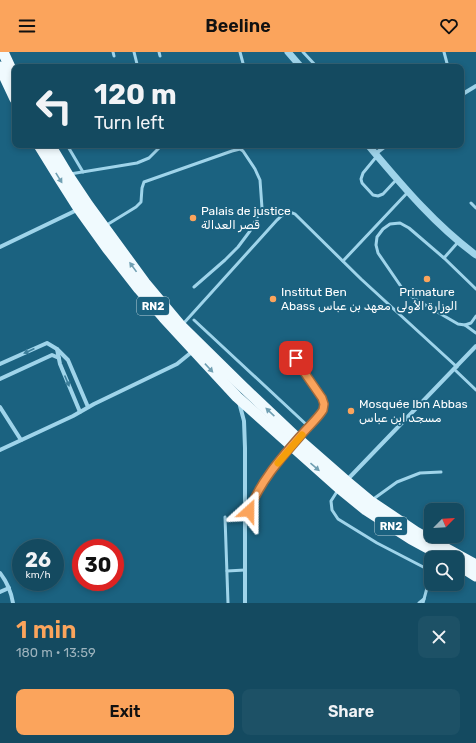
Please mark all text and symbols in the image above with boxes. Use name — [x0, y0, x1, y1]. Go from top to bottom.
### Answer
icon: menu — [16, 15, 38, 37]
text: Beeline — [205, 15, 271, 37]
icon: heart — [438, 15, 460, 37]
text: 120 m — [94, 78, 177, 111]
icon: left — [28, 80, 80, 132]
text: Turn left — [94, 112, 164, 134]
one-way arrow — [56, 172, 63, 184]
place label: Palais de justice قصر العدالة — [201, 204, 291, 233]
marker: Palais de justice قصر العدالة — [188, 213, 198, 223]
one-way arrow — [129, 261, 137, 272]
marker: Primature الوزارة الأولى — [422, 274, 432, 284]
place label: Institut Ben Abass معهد بن عباس — [281, 285, 391, 313]
place label: Primature الوزارة الأولى — [396, 285, 458, 314]
marker: Institut Ben Abass معهد بن عباس — [268, 294, 278, 304]
road number: RN2 — [137, 297, 169, 315]
pin — [279, 341, 313, 375]
icon: arrive — [285, 347, 307, 369]
one-way arrow — [23, 348, 35, 354]
one-way arrow — [205, 363, 214, 373]
one-way arrow — [64, 376, 70, 388]
place label: Mosquée Ibn Abbas مسجد ابن عباس — [359, 397, 468, 425]
marker: Mosquée Ibn Abbas مسجد ابن عباس — [346, 406, 356, 416]
one-way arrow — [264, 408, 275, 417]
one-way arrow — [310, 463, 321, 472]
position arrow — [228, 490, 270, 532]
north arrow — [424, 503, 464, 543]
map controls — [424, 503, 464, 591]
road number: RN2 — [375, 517, 407, 535]
speed limit sign: 30 — [72, 539, 124, 591]
text: 26 — [25, 548, 51, 572]
button: search — [424, 551, 464, 591]
text: km/h — [26, 569, 50, 581]
text: 1 min — [16, 616, 76, 644]
button: close — [418, 616, 460, 658]
text: 180 m · 13:59 — [16, 645, 96, 660]
button: Exit — [16, 689, 234, 735]
button: Share — [242, 689, 460, 735]

